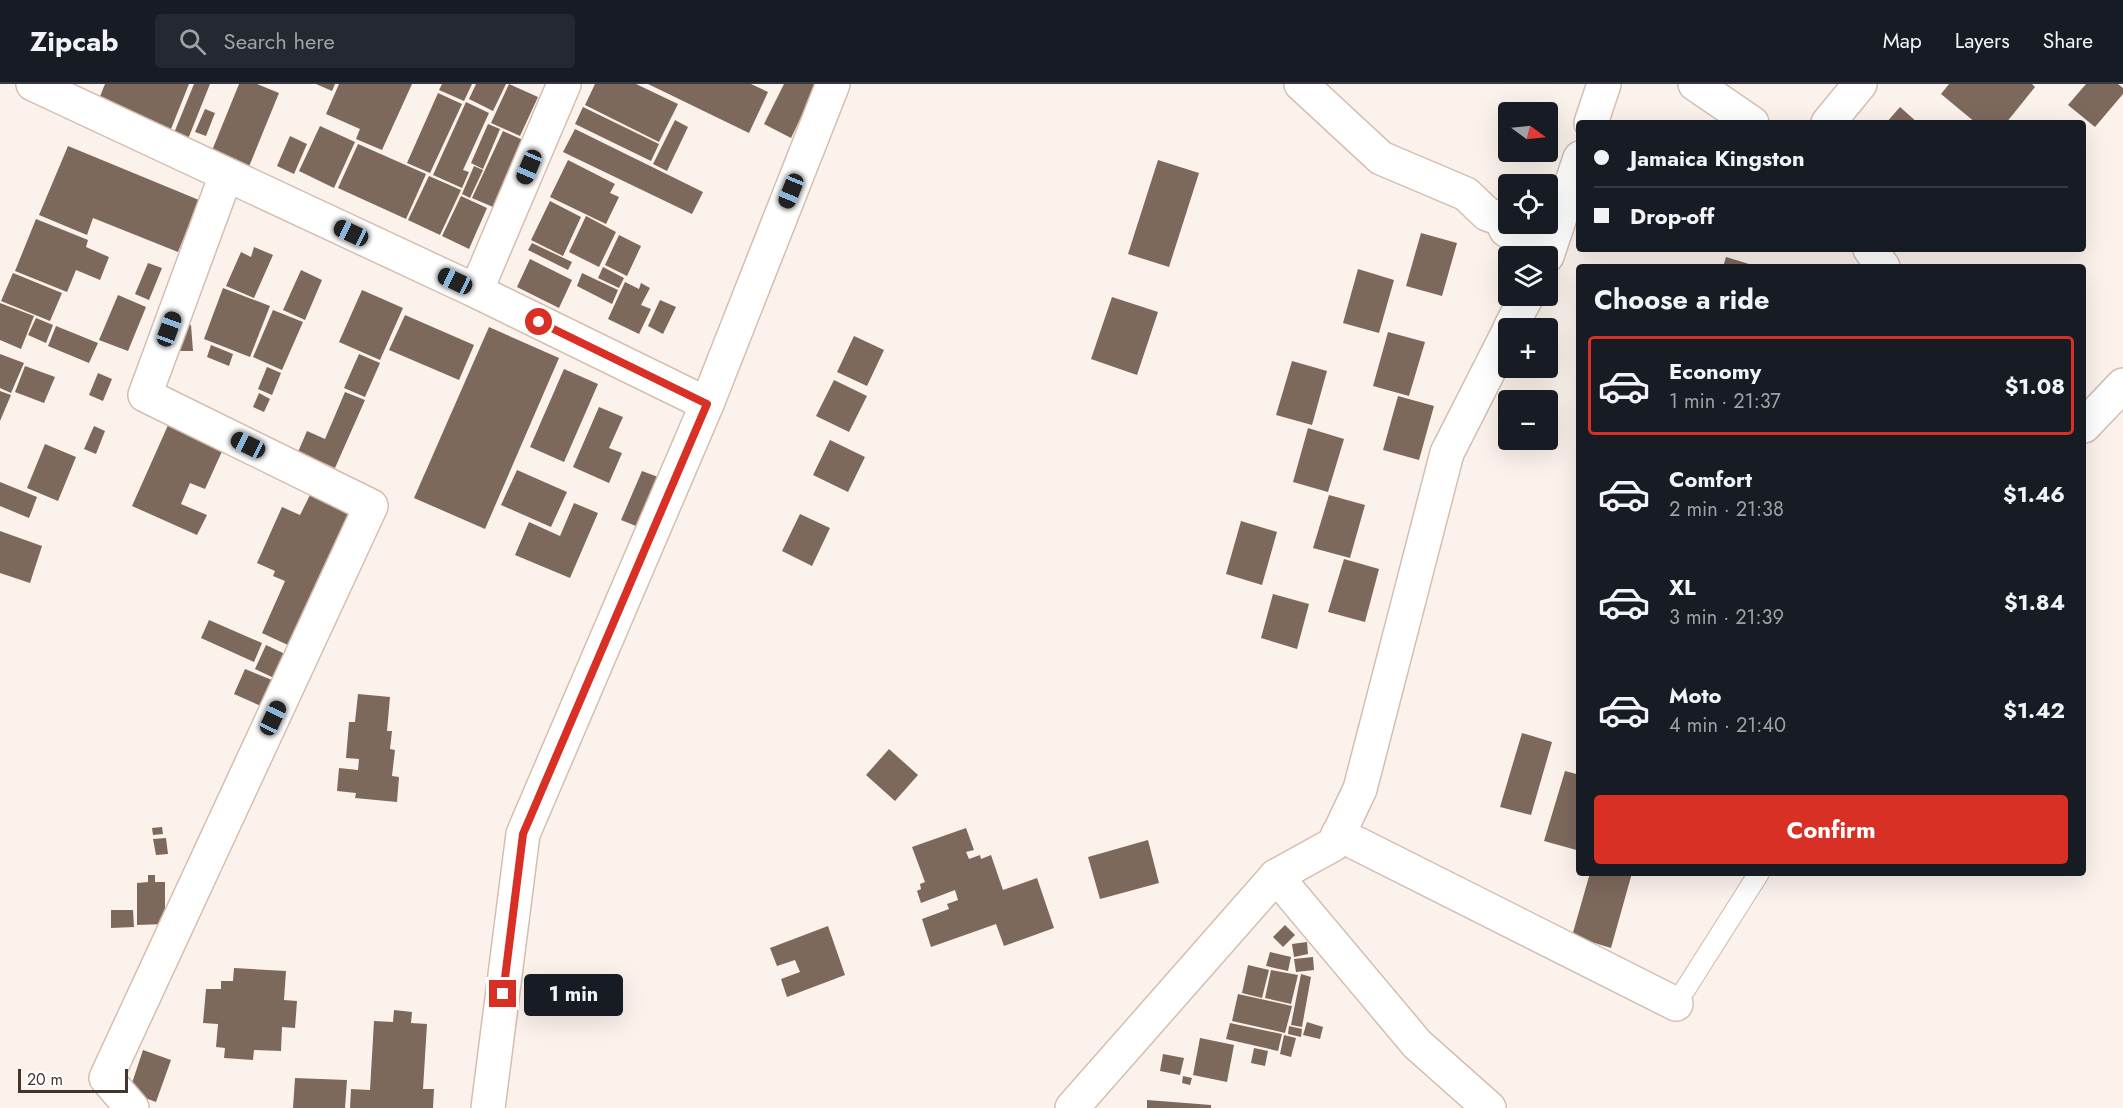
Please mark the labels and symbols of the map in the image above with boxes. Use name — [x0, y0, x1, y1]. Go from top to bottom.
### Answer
north arrow — [1498, 102, 1558, 162]
car — [514, 147, 544, 187]
car — [776, 171, 806, 211]
car — [331, 217, 371, 249]
car — [435, 265, 475, 297]
route start — [525, 308, 552, 335]
car — [154, 309, 184, 349]
car — [228, 429, 268, 461]
car — [257, 698, 289, 738]
callout: 1 min — [524, 973, 623, 1015]
route end — [489, 980, 516, 1007]
scale bar — [18, 1066, 128, 1094]

